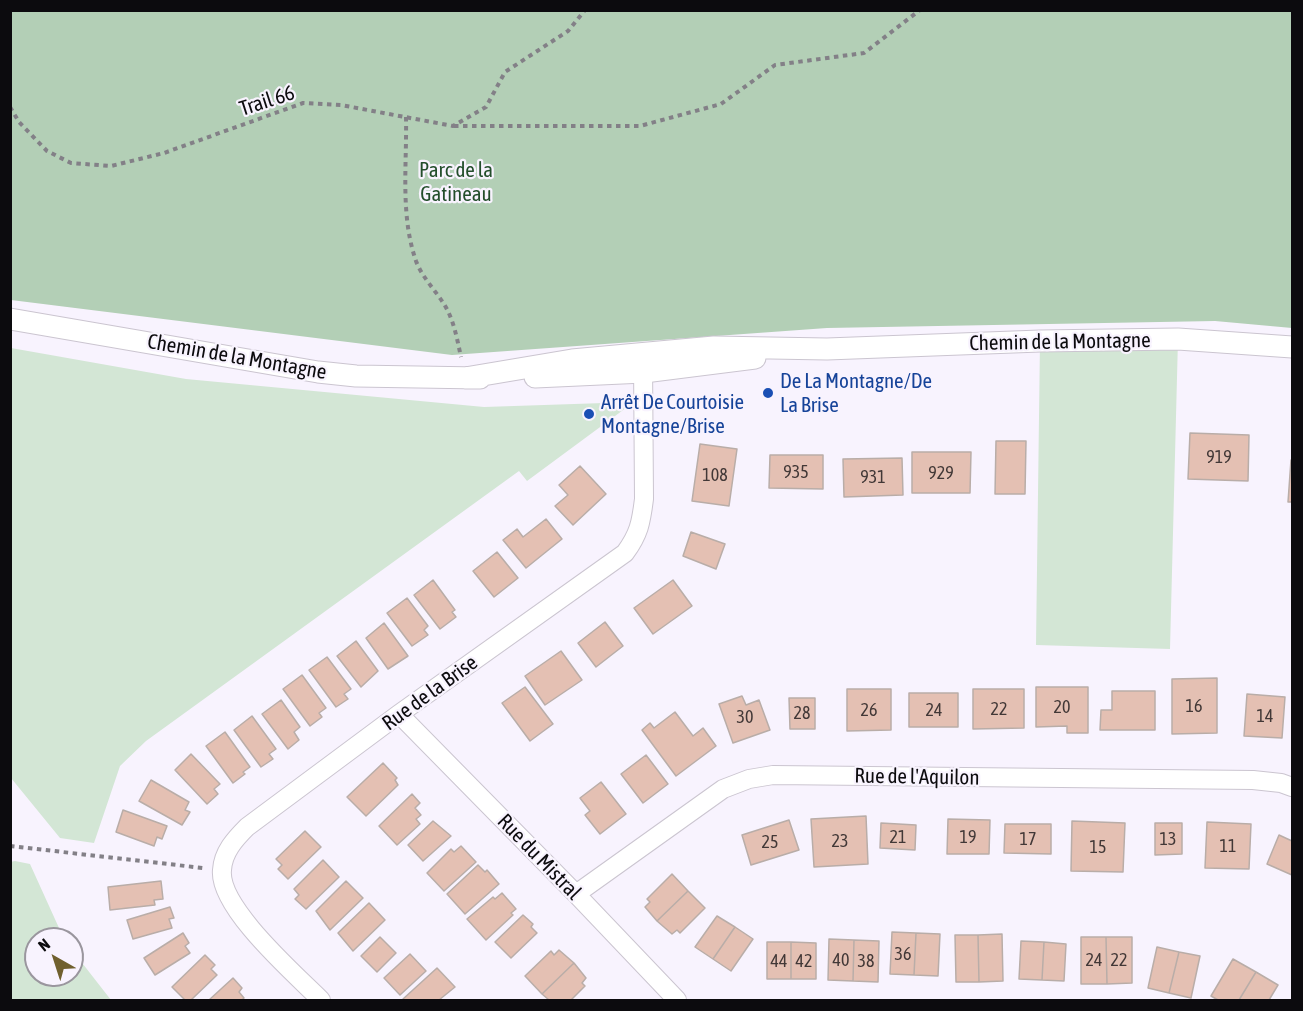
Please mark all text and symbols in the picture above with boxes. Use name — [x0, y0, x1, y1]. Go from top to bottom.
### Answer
street label: Trail 66 — [236, 80, 298, 122]
park label: Parc de la Gatineau — [419, 157, 493, 207]
street label: Chemin de la Montagne — [969, 328, 1151, 356]
street label: Chemin de la Montagne — [145, 329, 329, 385]
place label: De La Montagne/De La Brise — [780, 368, 932, 418]
marker: De La Montagne/De La Brise — [761, 386, 775, 400]
place label: Arrêt De Courtoisie Montagne/Brise — [601, 389, 744, 439]
marker: Arrêt De Courtoisie Montagne/Brise — [582, 407, 596, 421]
house number: 919 — [1206, 446, 1232, 468]
house number: 935 — [783, 461, 809, 483]
house number: 929 — [928, 462, 954, 484]
house number: 108 — [702, 464, 728, 486]
house number: 931 — [860, 466, 886, 488]
street label: Rue de la Brise — [377, 650, 483, 736]
house number: 16 — [1186, 695, 1202, 717]
house number: 20 — [1054, 696, 1070, 718]
house number: 22 — [991, 698, 1007, 720]
house number: 26 — [861, 699, 877, 721]
house number: 24 — [926, 699, 942, 721]
house number: 28 — [794, 702, 810, 724]
house number: 14 — [1257, 705, 1273, 727]
house number: 30 — [737, 706, 753, 728]
street label: Rue de l'Aquilon — [854, 763, 980, 791]
street label: Rue du Mistral — [492, 809, 586, 905]
house number: 21 — [890, 826, 906, 848]
house number: 19 — [960, 826, 976, 848]
house number: 17 — [1020, 828, 1036, 850]
house number: 13 — [1160, 828, 1176, 850]
house number: 23 — [832, 830, 848, 852]
house number: 25 — [762, 831, 778, 853]
house number: 11 — [1220, 835, 1236, 857]
house number: 15 — [1090, 836, 1106, 858]
north arrow — [24, 927, 84, 987]
text: N — [35, 935, 53, 955]
house number: 36 — [895, 943, 911, 965]
house number: 40 — [833, 949, 849, 971]
house number: 24 — [1086, 949, 1102, 971]
house number: 22 — [1111, 949, 1127, 971]
house number: 44 — [771, 950, 787, 972]
house number: 42 — [796, 950, 812, 972]
house number: 38 — [858, 950, 874, 972]

